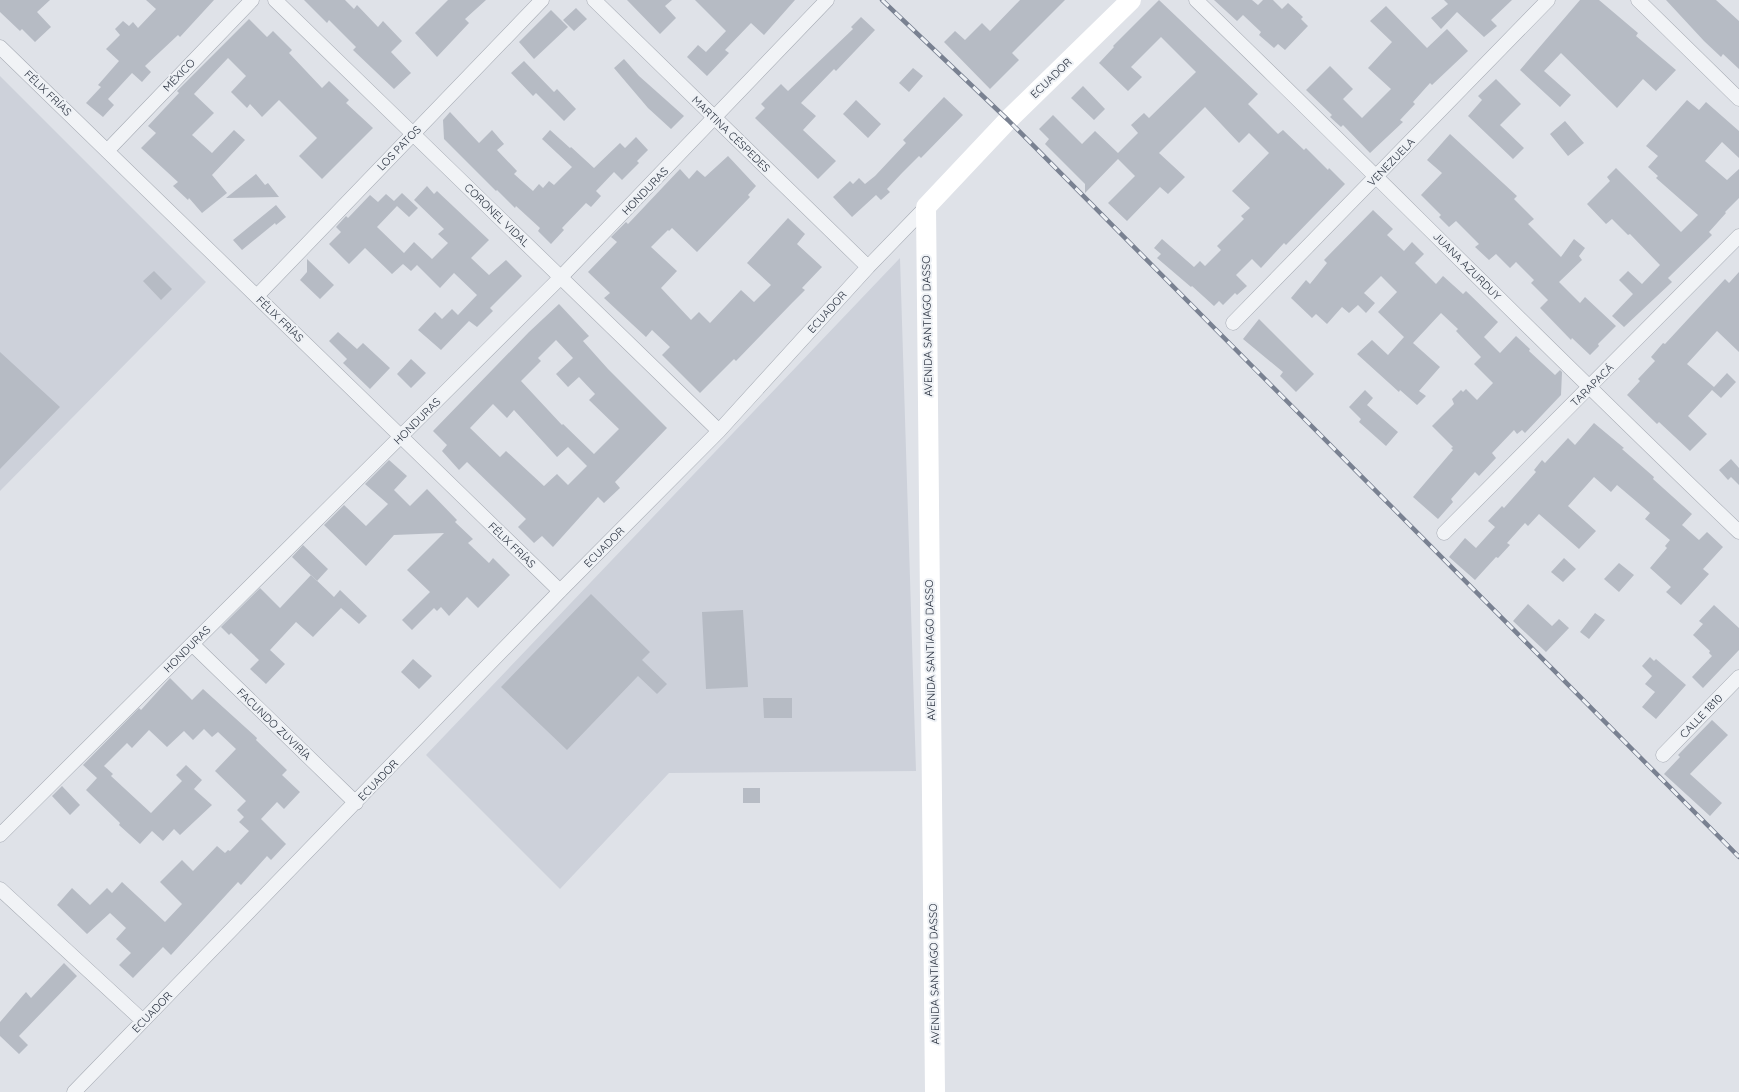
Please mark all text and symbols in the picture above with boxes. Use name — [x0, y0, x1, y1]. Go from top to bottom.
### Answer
street label: ECUADOR — [1027, 55, 1075, 101]
street label: MÉXICO — [160, 56, 198, 94]
street label: FÉLIX FRÍAS — [21, 67, 75, 119]
street label: MARTINA CÉSPEDES — [689, 93, 773, 175]
street label: LOS PATOS — [374, 123, 424, 173]
street label: VENEZUELA — [1364, 135, 1418, 189]
street label: HONDURAS — [619, 164, 671, 218]
street label: CORONEL VIDAL — [461, 180, 533, 250]
street label: JUANA AZURDUY — [1430, 229, 1504, 303]
street label: AVENIDA SANTIAGO DASSO — [919, 255, 935, 397]
street label: ECUADOR — [804, 288, 850, 336]
street label: FÉLIX FRÍAS — [253, 293, 307, 345]
street label: TARAPACÁ — [1568, 361, 1616, 409]
street label: HONDURAS — [391, 395, 443, 447]
street label: FÉLIX FRÍAS — [485, 519, 539, 571]
street label: ECUADOR — [581, 524, 627, 570]
street label: AVENIDA SANTIAGO DASSO — [922, 579, 938, 721]
street label: HONDURAS — [161, 623, 213, 675]
street label: FACUNDO ZUVIRÍA — [234, 685, 314, 763]
street label: CALLE 1810 — [1677, 691, 1725, 741]
street label: ECUADOR — [355, 756, 401, 804]
street label: AVENIDA SANTIAGO DASSO — [926, 903, 942, 1045]
street label: ECUADOR — [129, 988, 175, 1036]

